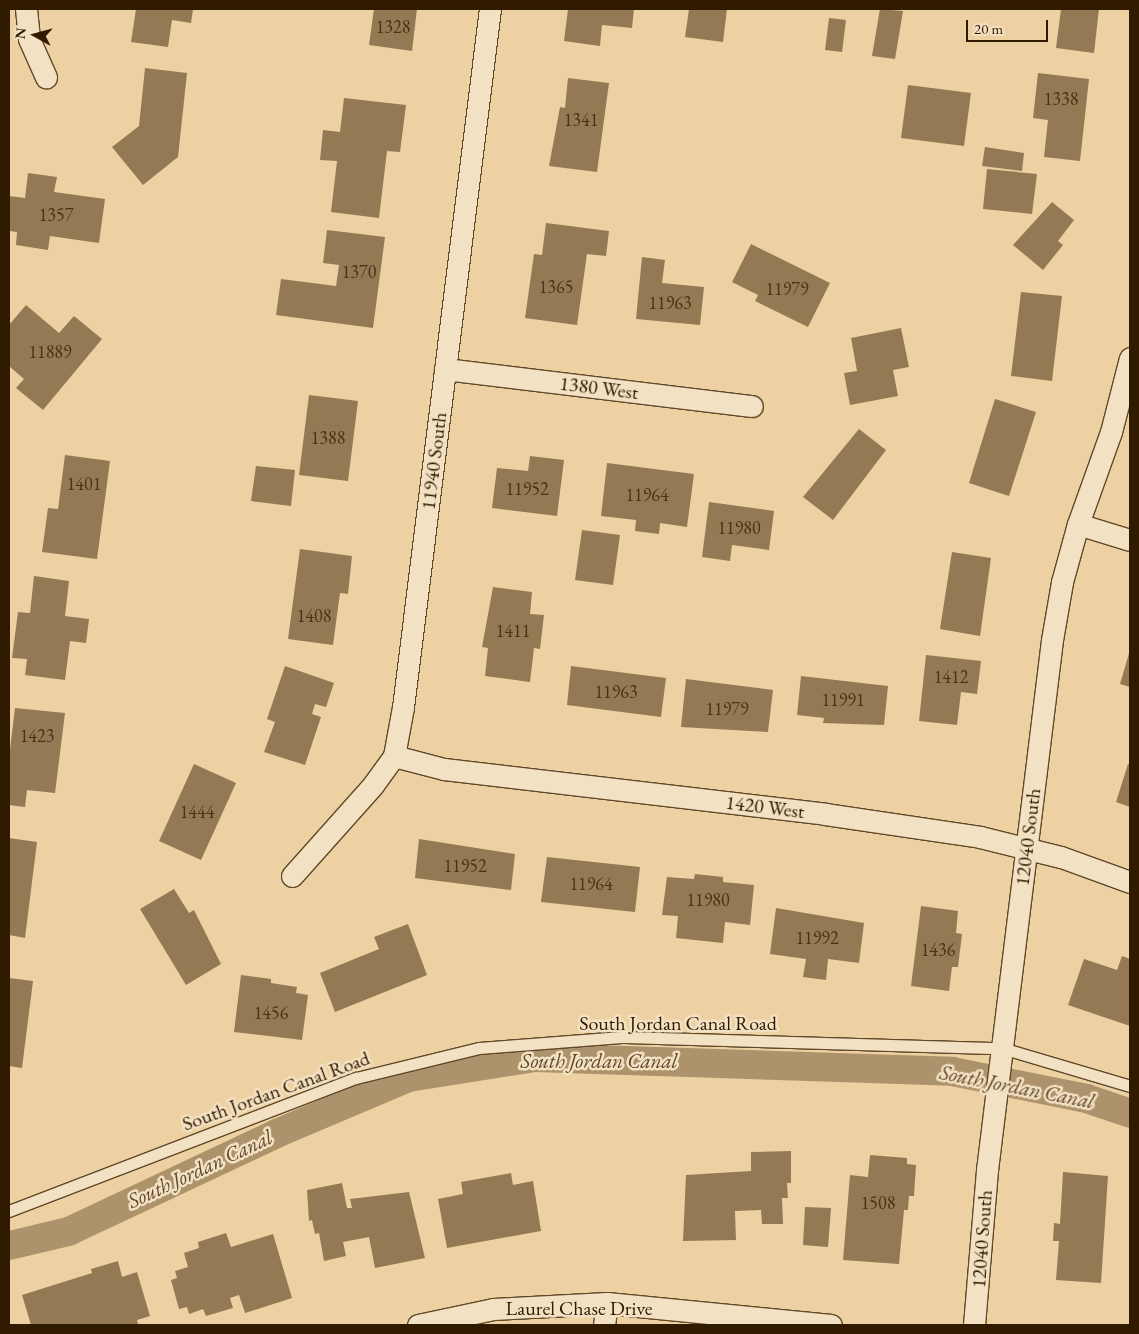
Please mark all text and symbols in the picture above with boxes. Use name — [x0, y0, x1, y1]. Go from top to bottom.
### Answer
north arrow — [10, 10, 60, 60]
scale bar — [969, 10, 1052, 42]
house number: 1328 — [376, 16, 410, 38]
text: 20 m — [974, 19, 1003, 38]
text: N — [10, 26, 30, 40]
house number: 1338 — [1044, 88, 1078, 110]
house number: 1341 — [564, 109, 598, 131]
house number: 1357 — [39, 204, 73, 226]
house number: 1370 — [342, 261, 376, 283]
house number: 1365 — [539, 276, 573, 298]
house number: 11979 — [765, 278, 809, 300]
house number: 11963 — [648, 292, 692, 314]
house number: 11889 — [28, 341, 72, 363]
street label: 1380 West — [558, 371, 640, 405]
street label: 11940 South — [416, 411, 452, 511]
house number: 1388 — [311, 427, 345, 449]
house number: 1401 — [67, 473, 101, 495]
house number: 11952 — [505, 478, 549, 500]
house number: 11964 — [625, 484, 669, 506]
house number: 11980 — [717, 517, 761, 539]
house number: 1408 — [297, 605, 331, 627]
house number: 1411 — [496, 620, 530, 642]
house number: 1412 — [934, 666, 968, 688]
house number: 11963 — [594, 681, 638, 703]
house number: 11991 — [821, 689, 865, 711]
house number: 11979 — [705, 698, 749, 720]
house number: 1423 — [20, 725, 54, 747]
street label: 12040 South — [1010, 787, 1046, 887]
street label: 1420 West — [724, 790, 806, 824]
house number: 1444 — [180, 801, 214, 823]
house number: 11952 — [443, 855, 487, 877]
house number: 11964 — [569, 873, 613, 895]
house number: 11980 — [686, 889, 730, 911]
house number: 11992 — [795, 927, 839, 949]
house number: 1436 — [921, 939, 955, 961]
house number: 1456 — [254, 1002, 288, 1024]
street label: South Jordan Canal Road — [579, 1011, 777, 1035]
street label: South Jordan Canal Road — [179, 1046, 373, 1136]
water label: South Jordan Canal — [521, 1048, 677, 1074]
water label: South Jordan Canal — [938, 1060, 1096, 1114]
water label: South Jordan Canal — [124, 1124, 276, 1214]
street label: 12040 South — [967, 1189, 997, 1289]
house number: 1508 — [861, 1192, 895, 1214]
street label: Laurel Chase Drive — [506, 1296, 652, 1320]

